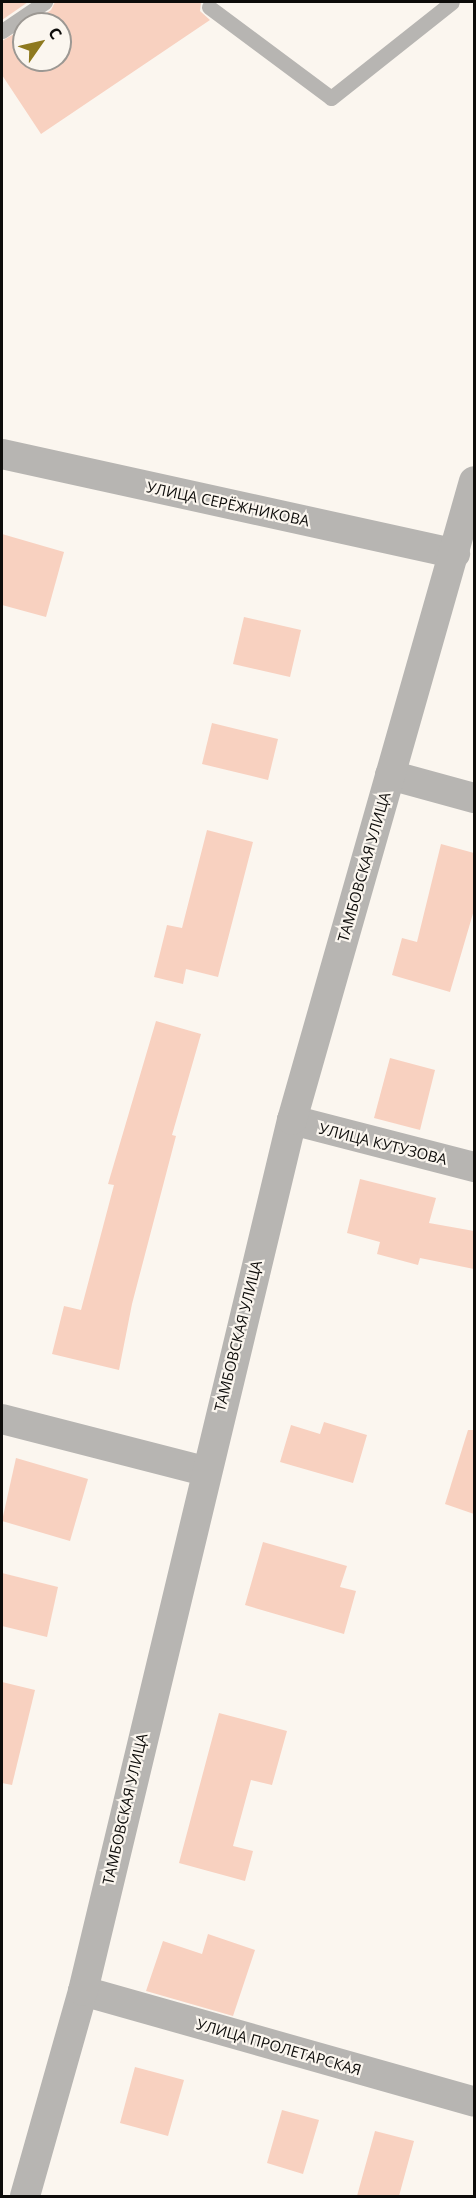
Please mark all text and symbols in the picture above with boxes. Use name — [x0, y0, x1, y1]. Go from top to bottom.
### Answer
north arrow — [12, 12, 72, 72]
text: С — [43, 23, 67, 43]
street label: УЛИЦА СЕРЁЖНИКОВА — [145, 478, 311, 530]
street label: ТАМБОВСКАЯ УЛИЦА — [334, 790, 394, 944]
street label: УЛИЦА КУТУЗОВА — [317, 1119, 449, 1169]
street label: ТАМБОВСКАЯ УЛИЦА — [211, 1259, 265, 1413]
street label: ТАМБОВСКАЯ УЛИЦА — [99, 1731, 151, 1887]
street label: УЛИЦА ПРОЛЕТАРСКАЯ — [195, 2015, 363, 2079]

